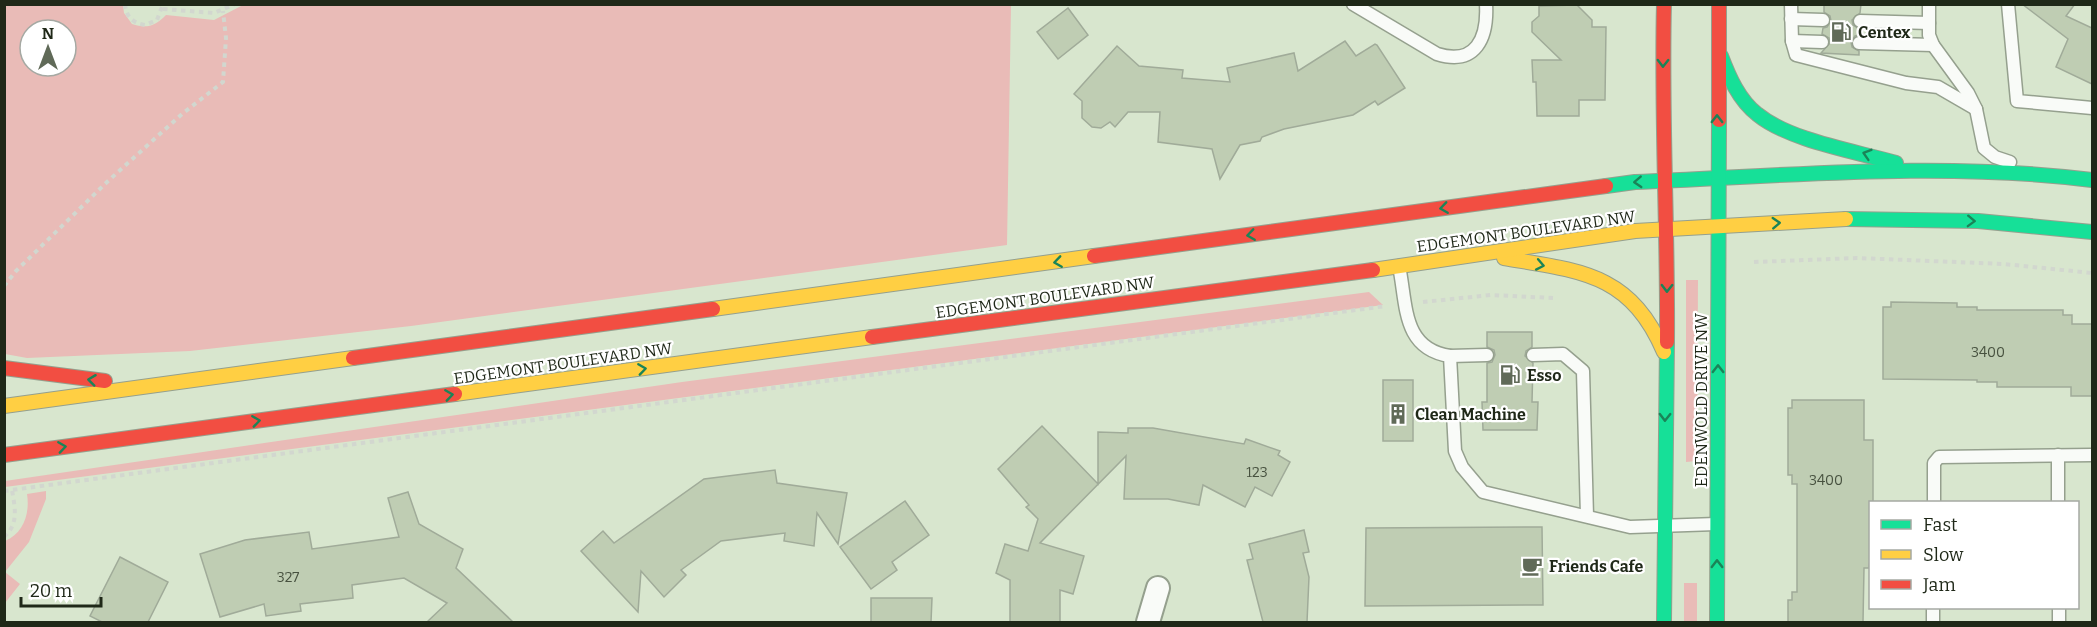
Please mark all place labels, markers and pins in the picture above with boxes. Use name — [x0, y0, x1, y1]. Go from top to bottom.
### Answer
fuel station icon: Centex — [1829, 20, 1853, 44]
place label: Centex — [1858, 23, 1910, 42]
fuel station icon: Esso — [1498, 363, 1522, 387]
place label: Esso — [1527, 366, 1562, 385]
building icon: Clean Machine — [1386, 402, 1410, 426]
place label: Clean Machine — [1415, 405, 1526, 424]
cafe icon: Friends Cafe — [1520, 554, 1544, 578]
place label: Friends Cafe — [1549, 557, 1643, 576]

